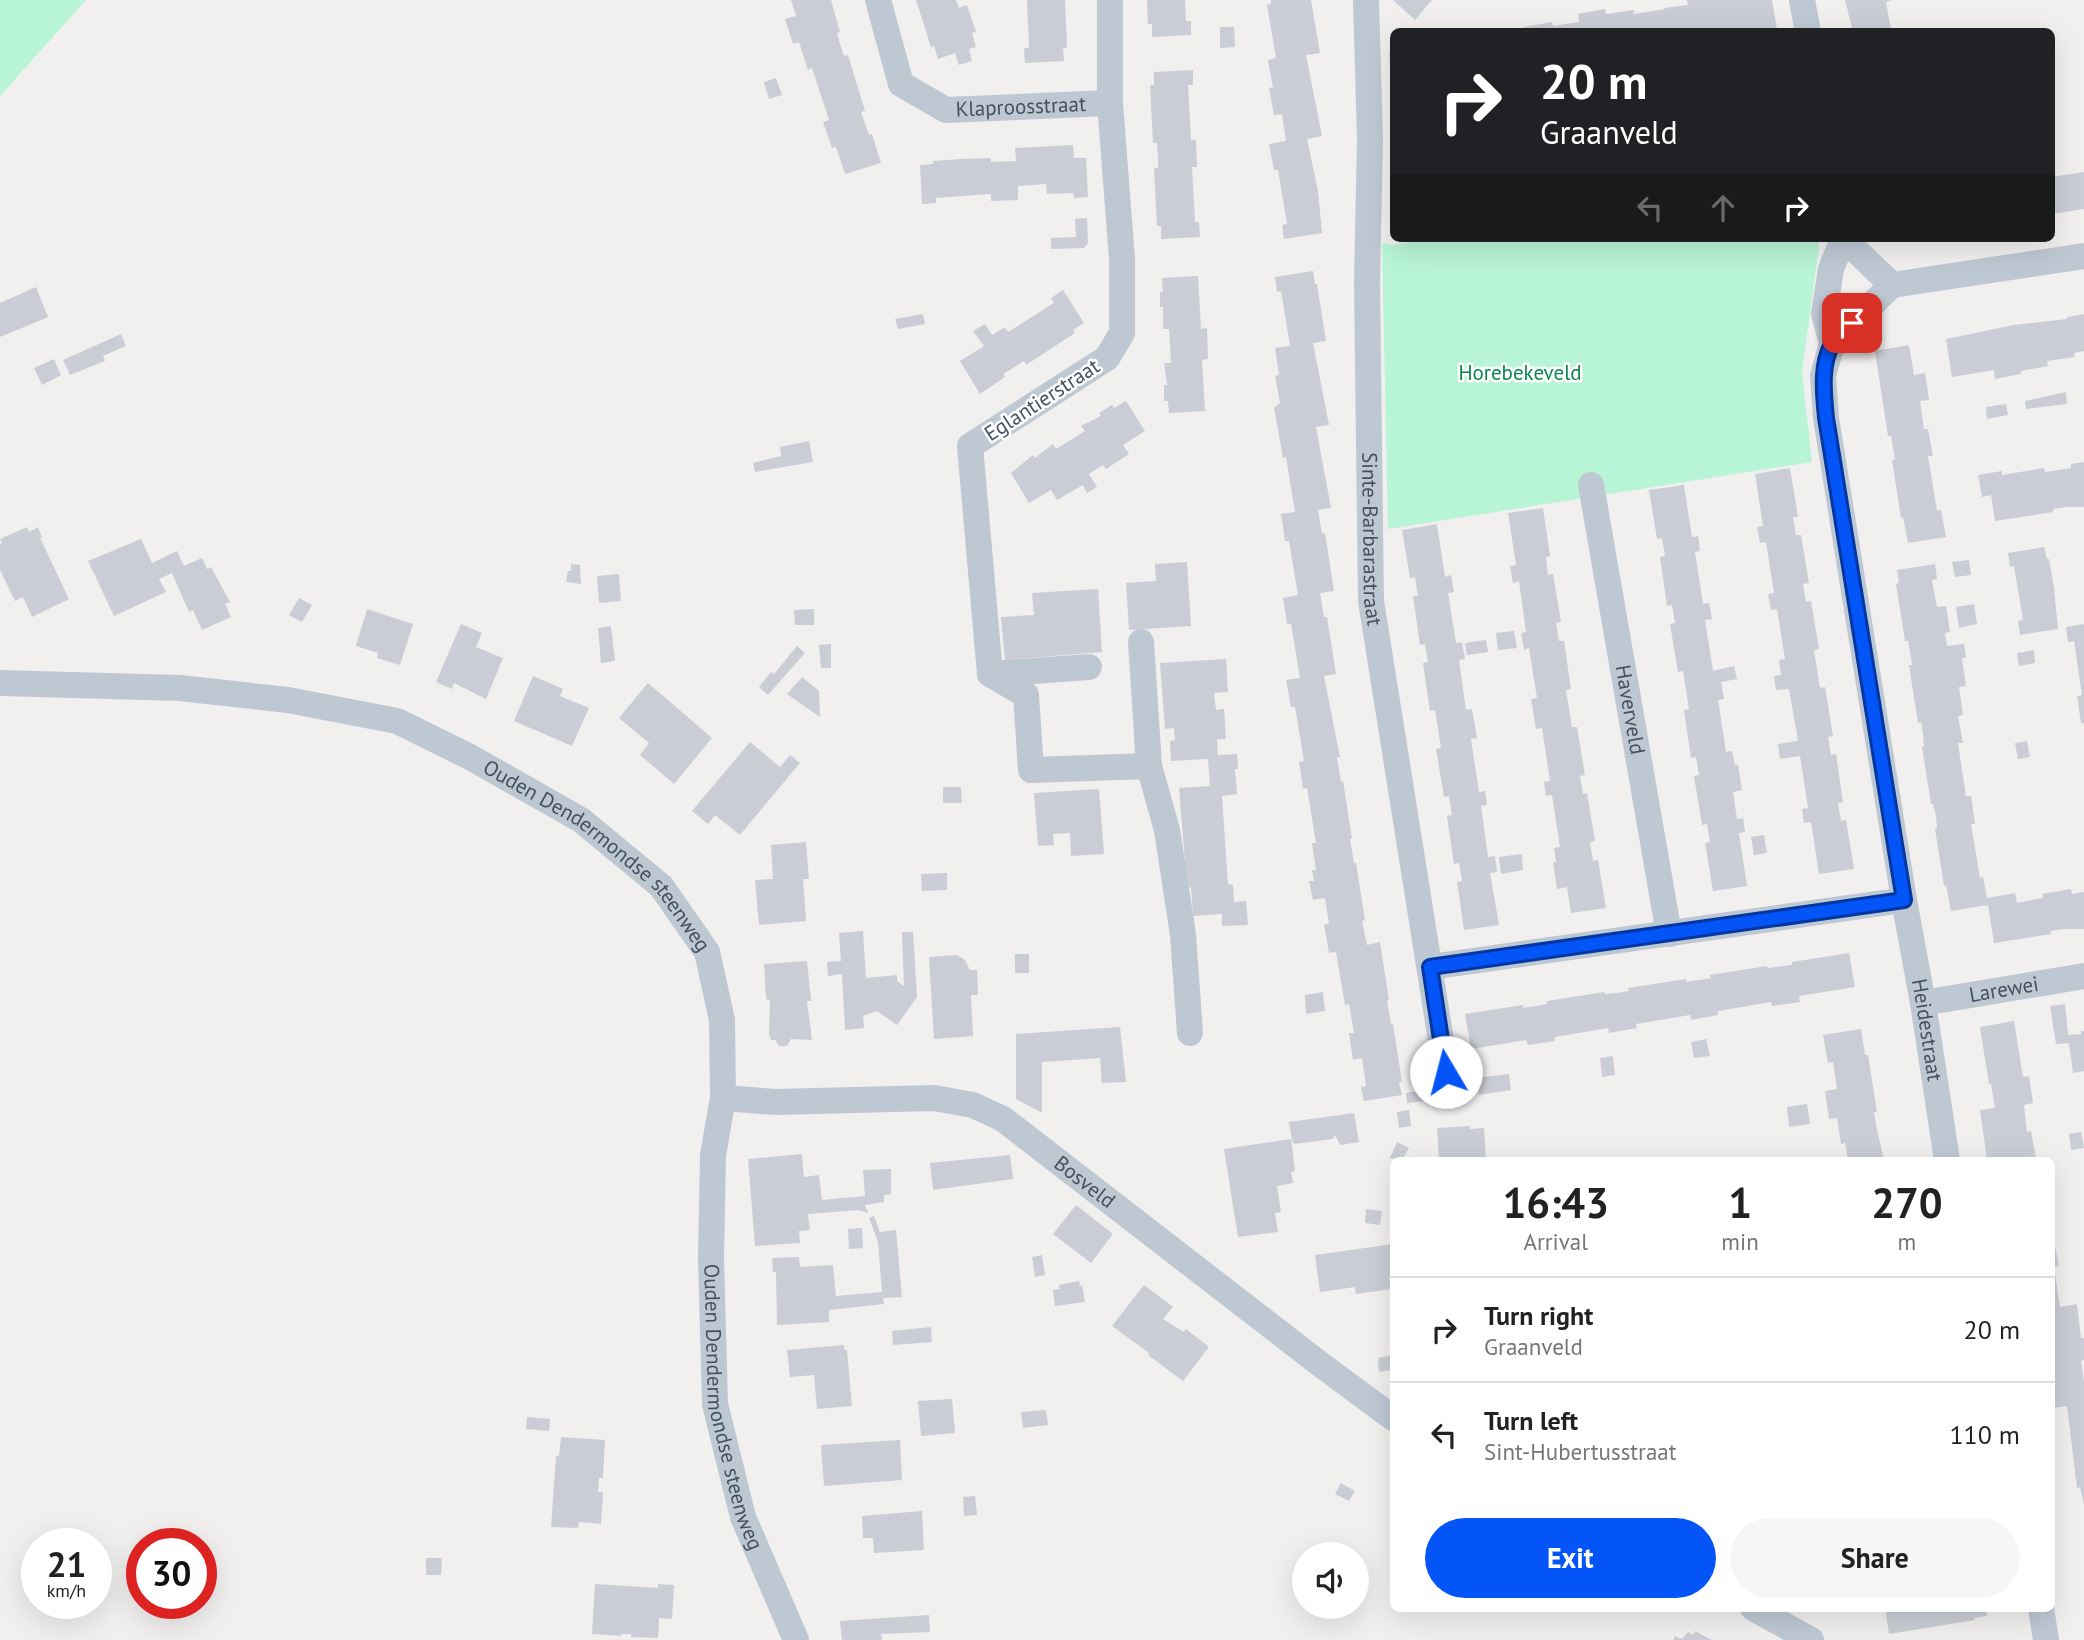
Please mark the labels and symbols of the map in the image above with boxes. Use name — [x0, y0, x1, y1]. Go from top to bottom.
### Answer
street label: Klaproosstraat — [955, 90, 1087, 123]
pin — [1822, 293, 1882, 353]
street label: Eglantierstraat — [979, 352, 1105, 447]
park label: Horebekeveld — [1458, 359, 1582, 386]
street label: Sinte-Barbarastraat — [1356, 452, 1389, 627]
street label: Haverveld — [1609, 663, 1652, 756]
street label: Ouden Dendermondse steenweg — [479, 753, 717, 957]
street label: Larewei — [1967, 970, 2041, 1008]
street label: Heidestraat — [1906, 976, 1949, 1083]
position arrow — [1409, 1035, 1483, 1109]
street label: Bosveld — [1049, 1149, 1121, 1214]
street label: Ouden Dendermondse steenweg — [698, 1263, 770, 1554]
speed limit sign: 30 — [126, 1528, 217, 1619]

